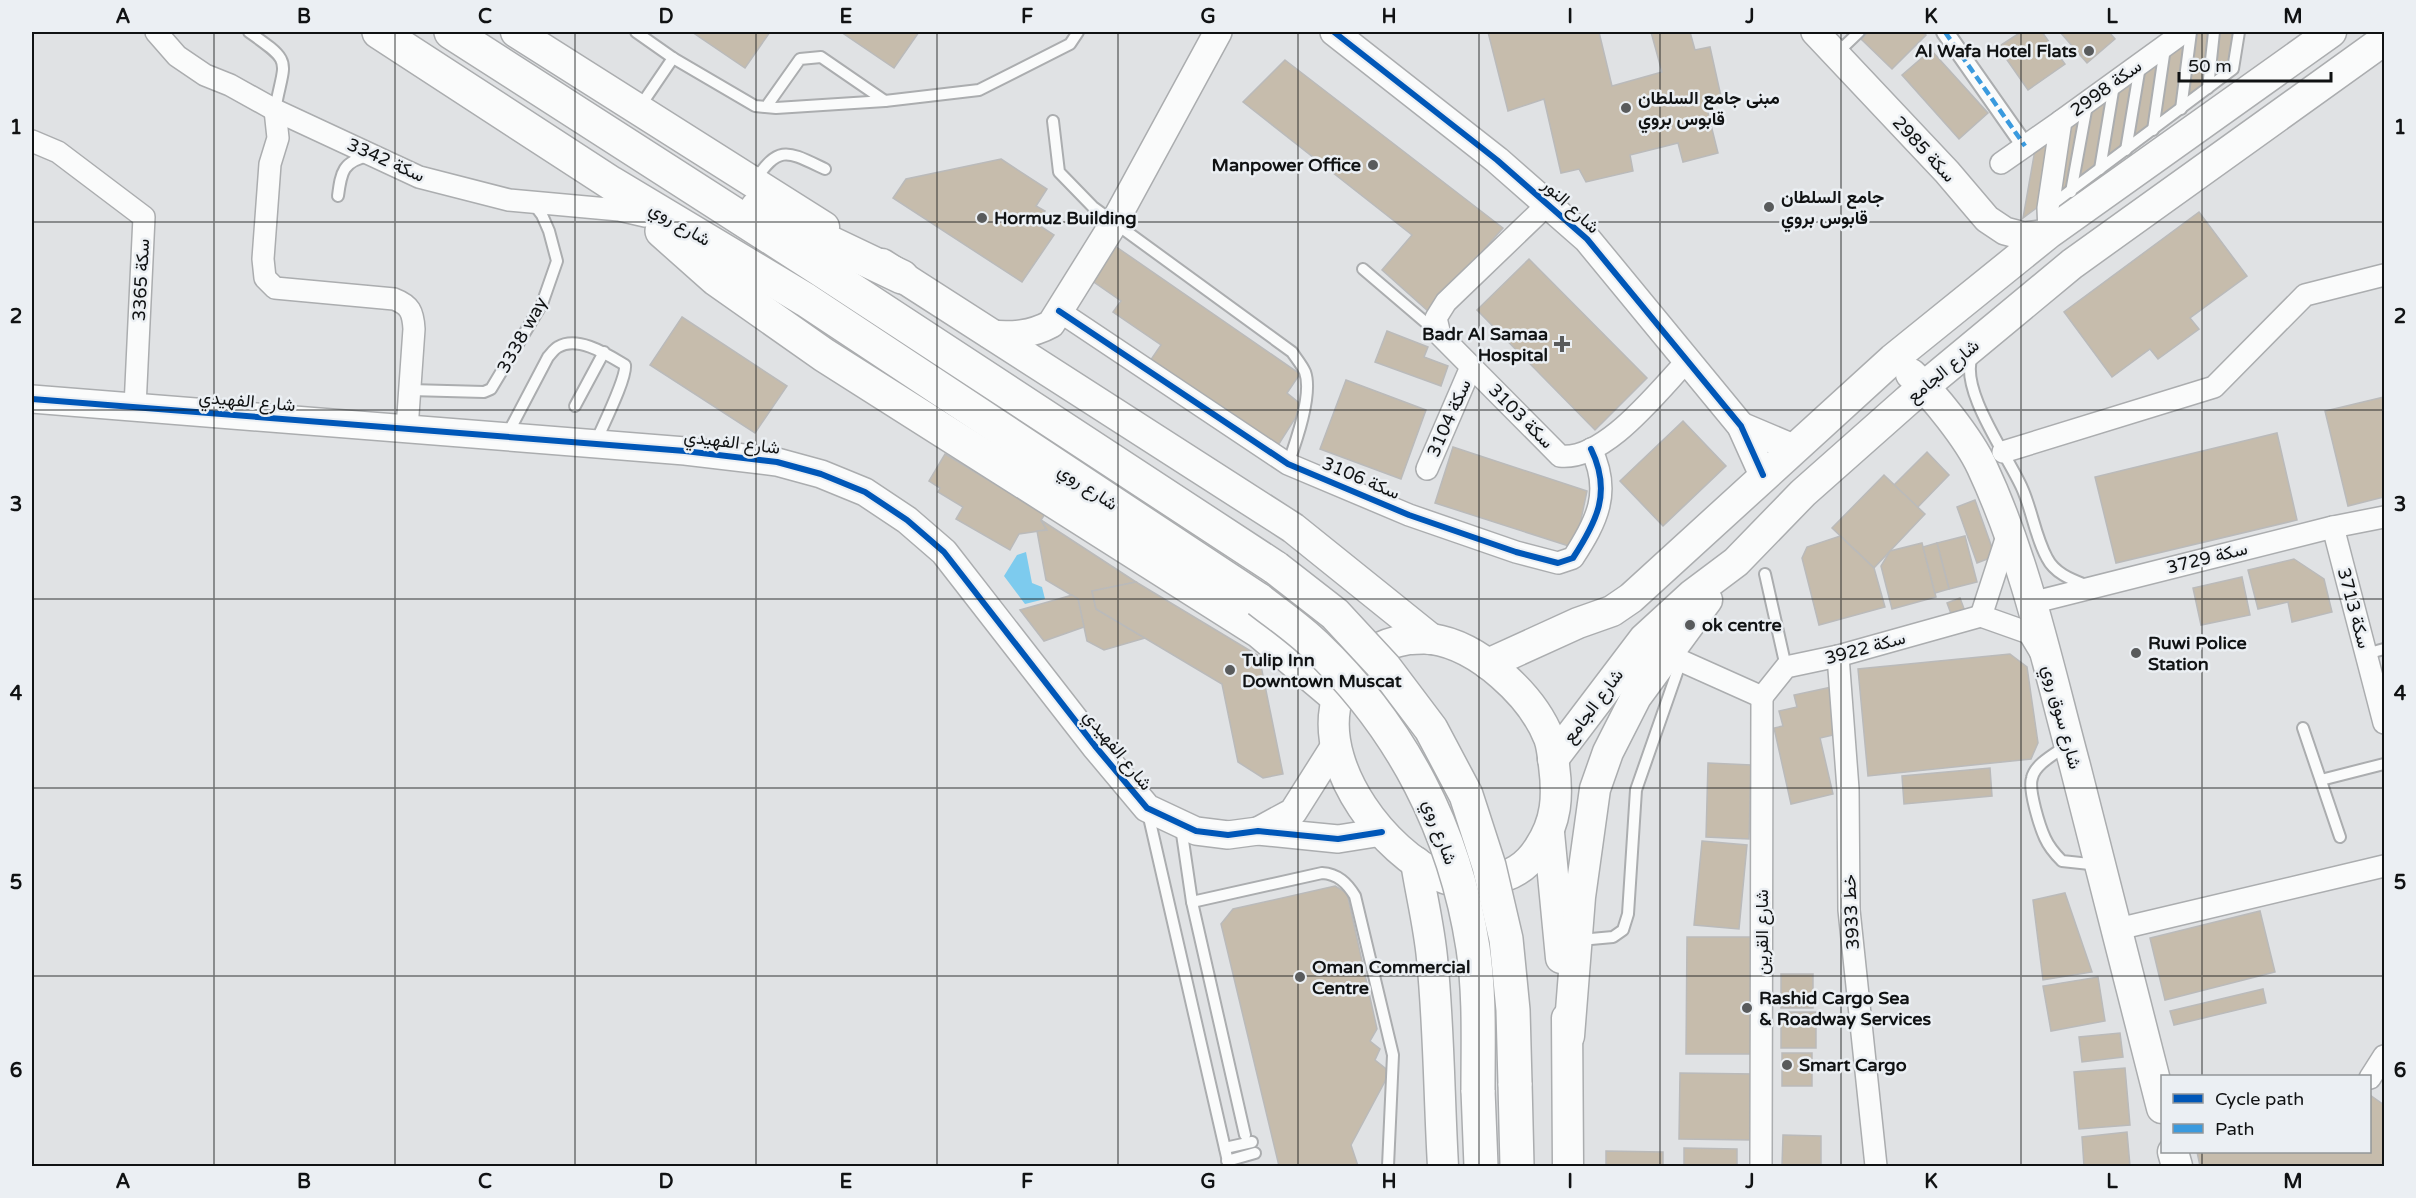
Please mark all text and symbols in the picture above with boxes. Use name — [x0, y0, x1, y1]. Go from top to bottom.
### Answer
text: A — [116, 5, 131, 29]
text: B — [297, 5, 311, 29]
text: C — [478, 5, 492, 29]
text: D — [658, 5, 674, 29]
text: E — [840, 5, 853, 29]
text: F — [1021, 5, 1033, 29]
text: G — [1200, 5, 1216, 29]
text: H — [1381, 5, 1397, 29]
text: I — [1567, 5, 1573, 29]
text: J — [1744, 5, 1755, 29]
text: K — [1924, 5, 1938, 29]
text: L — [2106, 5, 2118, 29]
text: M — [2283, 5, 2303, 29]
place label: Al Wafa Hotel Flats — [1915, 40, 2077, 62]
marker: Al Wafa Hotel Flats — [2082, 44, 2096, 58]
scale bar — [2179, 45, 2330, 83]
street label: سكة 2998 — [2066, 55, 2146, 121]
text: 50 m — [2188, 55, 2232, 77]
place label: مبنى جامع السلطان قابوس بروي — [1638, 87, 1780, 134]
marker: مبنى جامع السلطان قابوس بروي — [1619, 101, 1633, 115]
street label: سكة 2985 — [1888, 111, 1960, 187]
text: 1 — [10, 116, 22, 140]
text: 1 — [2394, 116, 2406, 140]
street label: سكة 3342 — [344, 133, 428, 187]
place label: Manpower Office — [1212, 154, 1361, 176]
marker: Manpower Office — [1366, 158, 1380, 172]
street label: شارع النور — [1536, 173, 1604, 239]
place label: جامع السلطان قابوس بروي — [1781, 186, 1884, 233]
street label: شارع روي — [643, 197, 715, 254]
marker: جامع السلطان قابوس بروي — [1762, 200, 1776, 214]
place label: Hormuz Building — [994, 207, 1137, 229]
marker: Hormuz Building — [975, 211, 989, 225]
street label: سكة 3365 — [128, 238, 154, 322]
street label: 3338 way — [492, 293, 552, 377]
text: 2 — [10, 305, 22, 329]
text: 2 — [2394, 305, 2406, 329]
place label: Badr Al Samaa Hospital — [1422, 323, 1548, 366]
street label: شارع الجامع — [1902, 334, 1984, 408]
marker: Badr Al Samaa Hospital — [1553, 335, 1571, 353]
street label: سكة 3104 — [1422, 376, 1476, 460]
street label: سكة 3103 — [1484, 379, 1558, 453]
street label: شارع الفهيدي — [197, 386, 296, 420]
street label: شارع الفهيدي — [682, 425, 781, 463]
street label: سكة 3106 — [1319, 452, 1403, 504]
street label: شارع روي — [1052, 459, 1122, 518]
text: 3 — [10, 493, 22, 517]
text: 3 — [2394, 493, 2406, 517]
street label: سكة 3729 — [2164, 537, 2250, 579]
street label: سكة 3713 — [2333, 565, 2375, 651]
place label: ok centre — [1702, 614, 1782, 636]
marker: ok centre — [1683, 618, 1697, 632]
street label: سكة 3922 — [1822, 627, 1908, 669]
place label: Ruwi Police Station — [2148, 632, 2247, 675]
marker: Ruwi Police Station — [2129, 646, 2143, 660]
place label: Tulip Inn Downtown Muscat — [1241, 649, 1402, 692]
marker: Tulip Inn Downtown Muscat — [1223, 663, 1237, 677]
street label: شارع سوق روي — [2034, 663, 2086, 772]
street label: شارع الجامع — [1558, 664, 1629, 748]
text: 4 — [10, 682, 23, 706]
text: 4 — [2394, 682, 2407, 706]
street label: شارع الفهيدي — [1076, 705, 1157, 797]
street label: شارع روي — [1414, 797, 1462, 869]
text: 5 — [10, 871, 22, 895]
text: 5 — [2394, 871, 2406, 895]
street label: 3933 خط — [1838, 874, 1864, 950]
street label: شارع القرين — [1751, 889, 1774, 975]
place label: Oman Commercial Centre — [1312, 956, 1470, 999]
marker: Oman Commercial Centre — [1293, 970, 1307, 984]
place label: Rashid Cargo Sea & Roadway Services — [1759, 987, 1931, 1030]
marker: Rashid Cargo Sea & Roadway Services — [1740, 1001, 1754, 1015]
place label: Smart Cargo — [1799, 1054, 1907, 1076]
marker: Smart Cargo — [1780, 1058, 1794, 1072]
text: 6 — [10, 1059, 22, 1083]
text: 6 — [2394, 1059, 2406, 1083]
legend — [2161, 1075, 2371, 1153]
text: Cycle path — [2215, 1088, 2304, 1110]
text: Path — [2215, 1118, 2254, 1140]
text: A — [116, 1170, 131, 1194]
text: B — [297, 1170, 311, 1194]
text: C — [478, 1170, 492, 1194]
text: D — [658, 1170, 674, 1194]
text: E — [840, 1170, 853, 1194]
text: F — [1021, 1170, 1033, 1194]
text: G — [1200, 1170, 1216, 1194]
text: H — [1381, 1170, 1397, 1194]
text: I — [1567, 1170, 1573, 1194]
text: J — [1744, 1170, 1755, 1194]
text: K — [1924, 1170, 1938, 1194]
text: L — [2106, 1170, 2118, 1194]
text: M — [2283, 1170, 2303, 1194]

